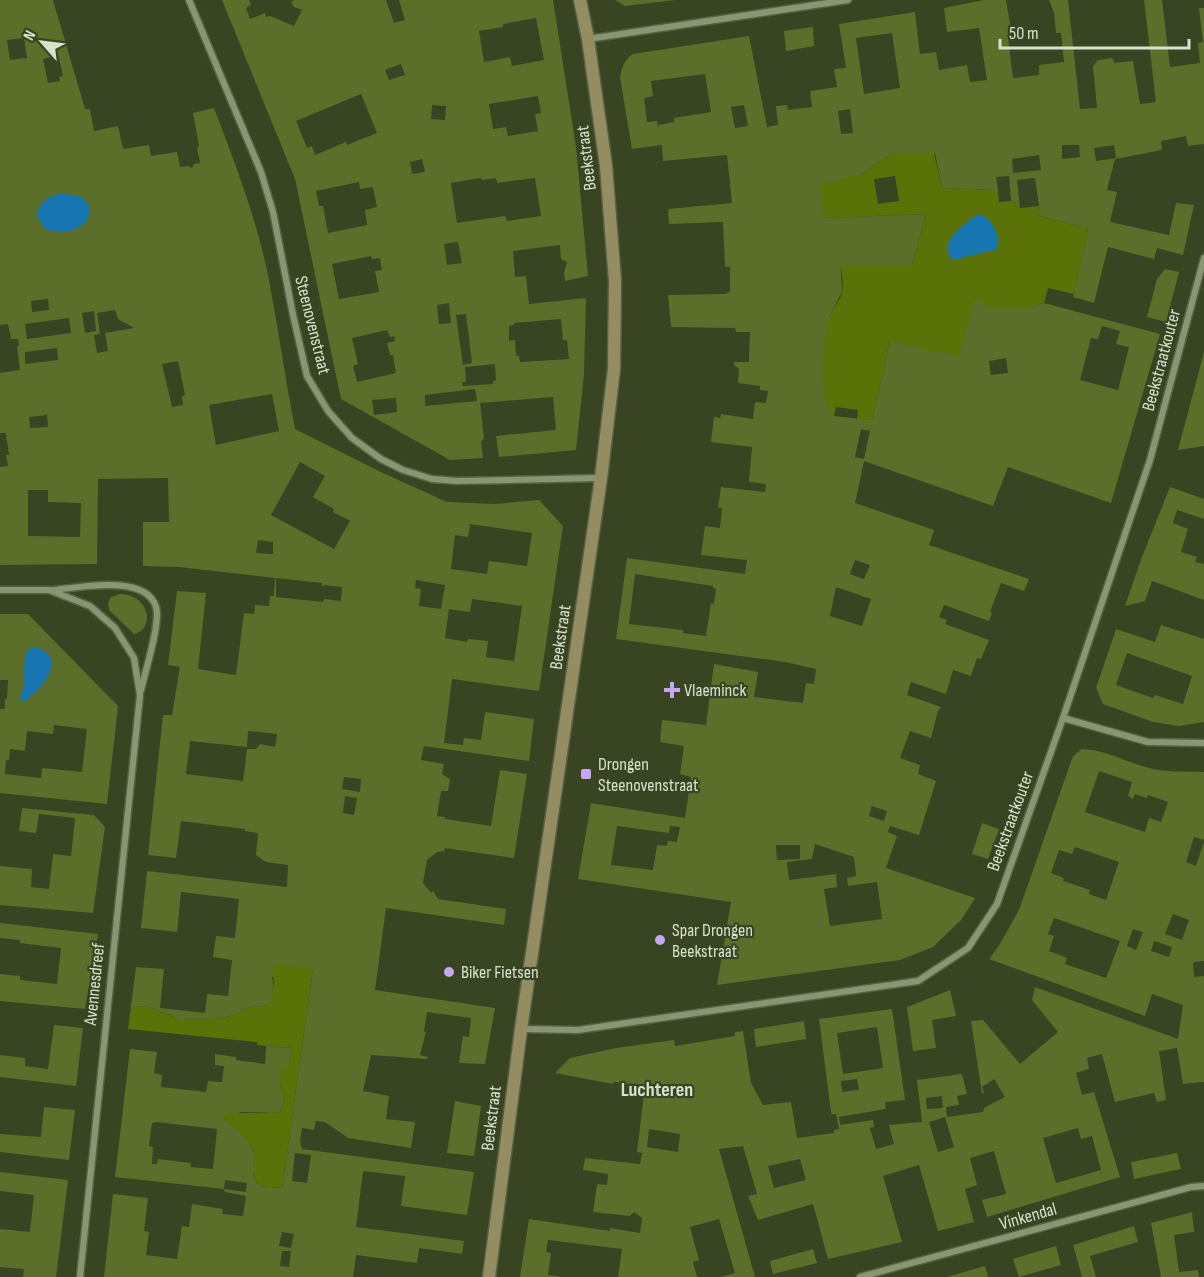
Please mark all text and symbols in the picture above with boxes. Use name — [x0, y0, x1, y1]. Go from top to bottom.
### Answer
north arrow — [12, 12, 72, 72]
scale bar — [1000, 12, 1189, 50]
text: 50 m — [1009, 23, 1039, 44]
text: N — [20, 27, 40, 44]
street label: Beekstraat — [572, 124, 601, 192]
street label: Steenovenstraat — [290, 274, 335, 377]
street label: Beekstraatkouter — [1138, 307, 1185, 413]
street label: Beekstraat — [546, 603, 576, 671]
place label: Vlaeminck — [684, 680, 746, 701]
marker: Vlaeminck — [665, 683, 679, 697]
place label: Drongen Steenovenstraat — [598, 754, 699, 796]
marker: Drongen Steenovenstraat — [579, 767, 593, 781]
street label: Beekstraatkouter — [983, 768, 1038, 874]
place label: Spar Drongen Beekstraat — [672, 920, 753, 962]
marker: Spar Drongen Beekstraat — [653, 933, 667, 947]
street label: Avennesdreef — [80, 941, 109, 1027]
place label: Biker Fietsen — [461, 962, 539, 983]
marker: Biker Fietsen — [442, 965, 456, 979]
district label: Luchteren — [621, 1078, 693, 1102]
street label: Beekstraat — [477, 1084, 506, 1152]
street label: Vinkendal — [997, 1198, 1059, 1235]

